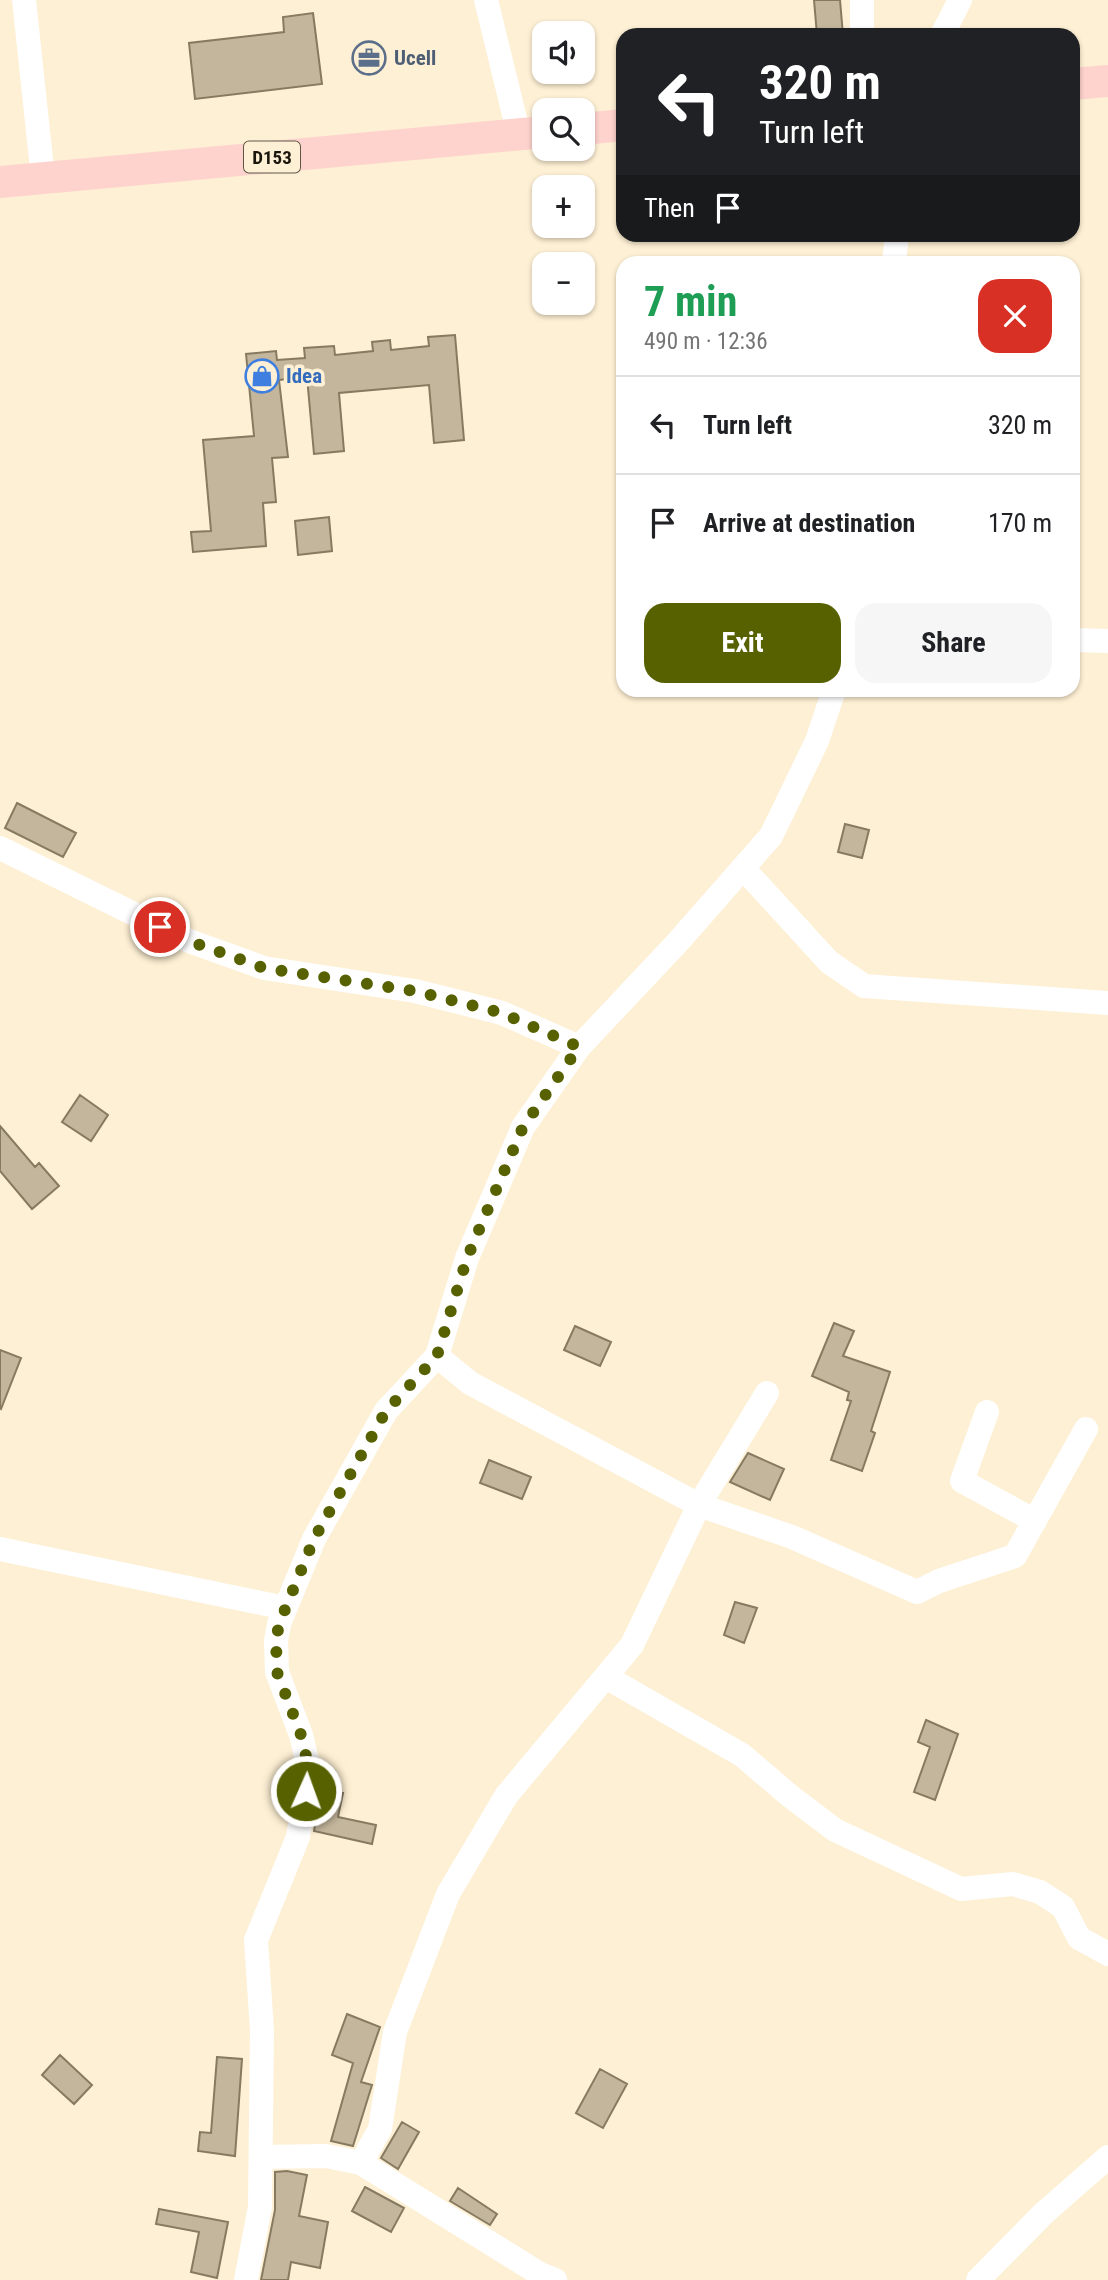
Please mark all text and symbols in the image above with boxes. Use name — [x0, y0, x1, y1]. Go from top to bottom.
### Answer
map controls — [532, 21, 595, 315]
button: sound — [532, 21, 595, 84]
office icon: Ucell — [350, 39, 388, 77]
place label: Ucell — [394, 46, 436, 70]
text: 320 m — [759, 54, 881, 111]
icon: left — [644, 56, 735, 147]
button: search — [532, 98, 595, 161]
text: Turn left — [759, 113, 864, 151]
road number: D153 — [244, 141, 300, 172]
button: + — [532, 175, 595, 238]
icon: arrive — [709, 189, 747, 227]
text: Then — [644, 193, 695, 223]
button: − — [532, 252, 595, 315]
text: 7 min — [644, 277, 737, 326]
button: close — [978, 279, 1052, 353]
text: 490 m · 12:36 — [644, 328, 768, 355]
shop icon: Idea — [243, 357, 281, 395]
place label: Idea — [286, 364, 322, 388]
icon: left — [644, 406, 682, 444]
text: Turn left — [703, 410, 792, 440]
text: 320 m — [988, 410, 1052, 440]
icon: arrive — [644, 504, 682, 542]
text: Arrive at destination — [703, 508, 915, 538]
text: 170 m — [988, 508, 1052, 538]
button: Exit — [644, 603, 841, 683]
button: Share — [855, 603, 1052, 683]
pin — [130, 897, 190, 957]
icon: arrive — [141, 908, 179, 946]
position arrow — [269, 1754, 343, 1828]

